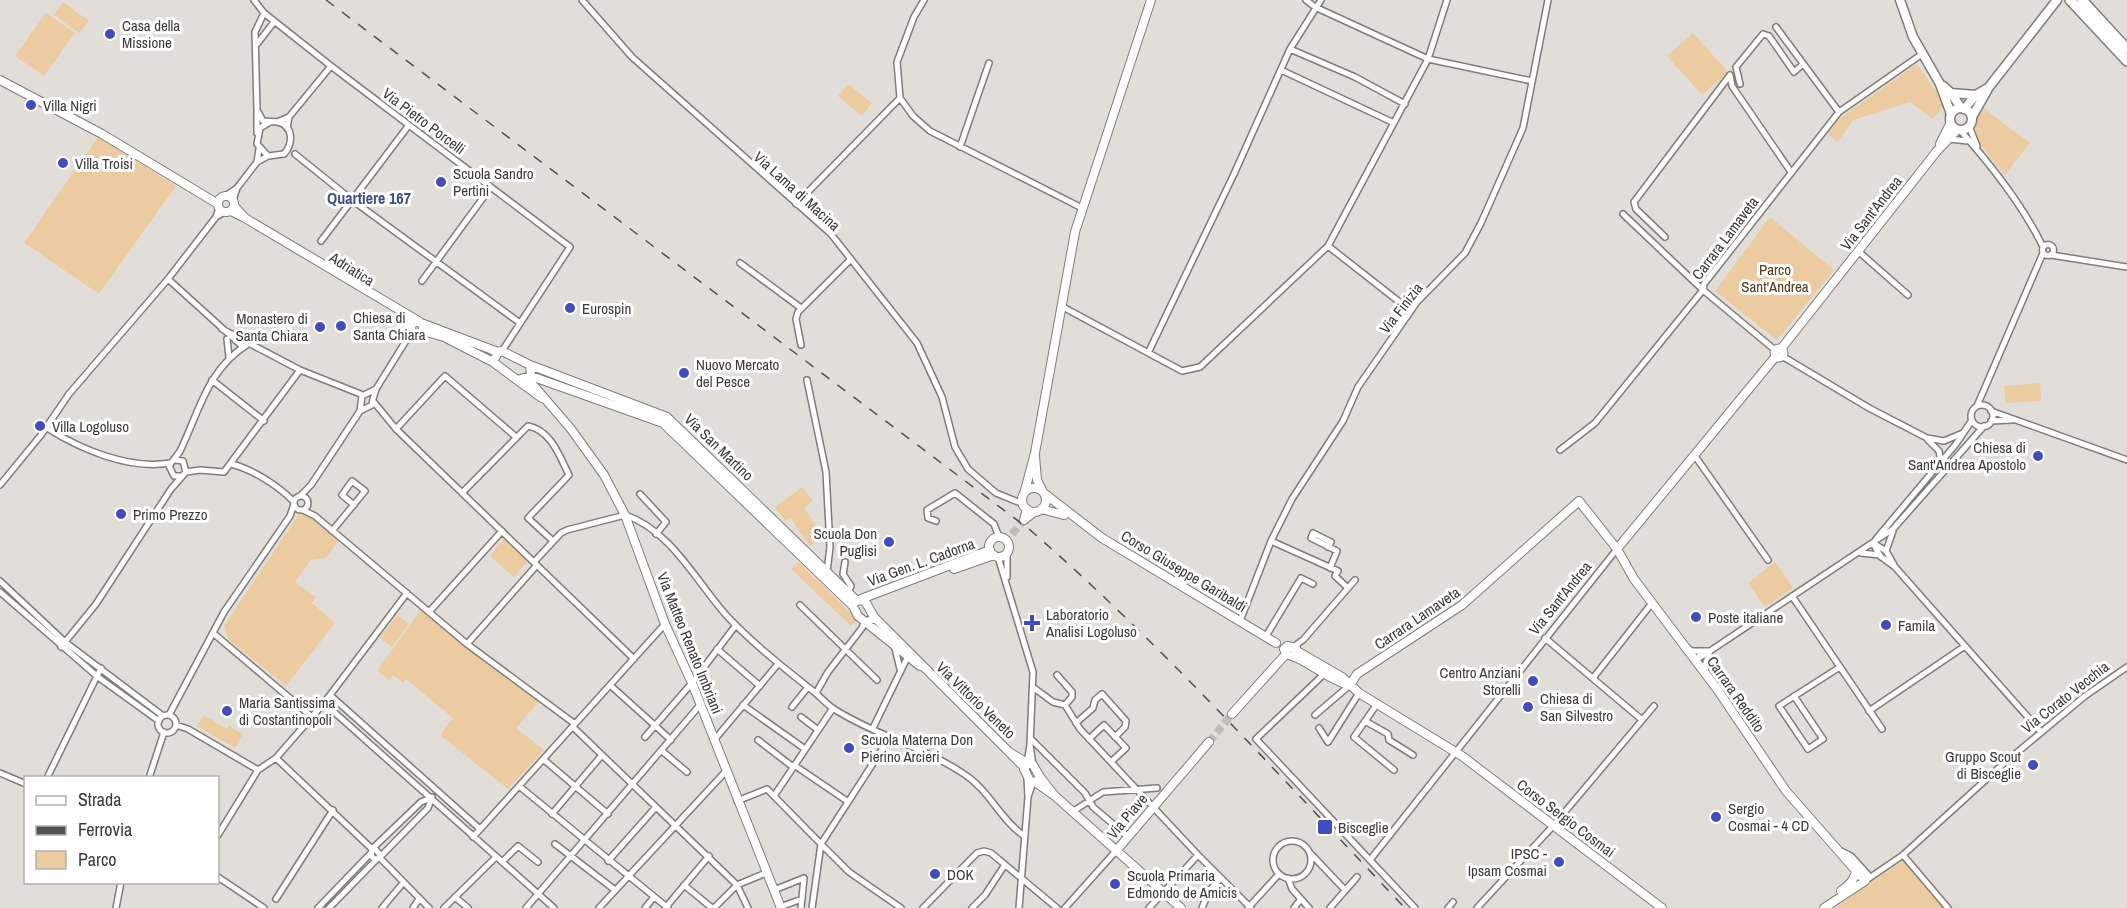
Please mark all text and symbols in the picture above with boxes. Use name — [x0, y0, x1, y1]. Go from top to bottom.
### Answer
place label: Casa della Missione — [122, 15, 180, 53]
marker: Casa della Missione — [103, 27, 117, 41]
street label: Via Pietro Porcelli — [378, 83, 470, 159]
place label: Villa Nigri — [43, 95, 97, 116]
marker: Villa Nigri — [24, 98, 38, 112]
street label: Via Lama di Macina — [749, 146, 845, 236]
place label: Villa Troisi — [75, 153, 133, 174]
marker: Villa Troisi — [56, 156, 70, 170]
place label: Scuola Sandro Pertini — [453, 163, 534, 201]
street label: Via Sant'Andrea — [1835, 171, 1907, 255]
marker: Scuola Sandro Pertini — [434, 175, 448, 189]
district label: Quartiere 167 — [327, 187, 411, 209]
street label: Carrara Lamaveta — [1687, 192, 1763, 284]
street label: Adriatica — [325, 247, 379, 291]
park label: Parco Sant'Andrea — [1741, 259, 1809, 297]
street label: Via Finizia — [1374, 278, 1428, 338]
place label: Eurospin — [582, 298, 631, 319]
marker: Eurospin — [563, 301, 577, 315]
place label: Chiesa di Santa Chiara — [353, 307, 426, 345]
place label: Monastero di Santa Chiara — [236, 308, 308, 346]
marker: Chiesa di Santa Chiara — [334, 319, 348, 333]
marker: Monastero di Santa Chiara — [313, 320, 327, 334]
place label: Nuovo Mercato del Pesce — [696, 354, 780, 392]
marker: Nuovo Mercato del Pesce — [677, 366, 691, 380]
street label: Via San Martino — [680, 409, 758, 485]
place label: Villa Logoluso — [52, 416, 129, 437]
marker: Villa Logoluso — [33, 419, 47, 433]
place label: Chiesa di Sant'Andrea Apostolo — [1908, 437, 2026, 475]
marker: Chiesa di Sant'Andrea Apostolo — [2031, 449, 2045, 463]
place label: Primo Prezzo — [133, 504, 208, 525]
marker: Primo Prezzo — [114, 507, 128, 521]
place label: Scuola Don Puglisi — [813, 523, 877, 561]
street label: Corso Giuseppe Garibaldi — [1117, 525, 1251, 617]
street label: Via Gen. L. Cadorna — [864, 533, 978, 591]
marker: Scuola Don Puglisi — [882, 535, 896, 549]
street label: Via Sant'Andrea — [1524, 557, 1596, 639]
street label: Via Matteo Renato Imbriani — [652, 569, 728, 717]
street label: Carrara Lamaveta — [1370, 581, 1464, 654]
place label: Laboratorio Analisi Logoluso — [1045, 604, 1137, 642]
place label: Poste italiane — [1708, 607, 1783, 628]
marker: Poste italiane — [1689, 610, 1703, 624]
marker: Laboratorio Analisi Logoluso — [1023, 614, 1041, 632]
place label: Famila — [1898, 615, 1935, 636]
marker: Famila — [1879, 618, 1893, 632]
street label: Carrara Reddito — [1702, 652, 1770, 736]
street label: Via Corato Vecchia — [2017, 656, 2113, 738]
street label: Via Vittorio Veneto — [932, 657, 1020, 743]
place label: Centro Anziani Storelli — [1440, 662, 1521, 700]
marker: Centro Anziani Storelli — [1526, 674, 1540, 688]
place label: Chiesa di San Silvestro — [1540, 688, 1613, 726]
place label: Maria Santissima di Costantinopoli — [239, 692, 336, 730]
marker: Chiesa di San Silvestro — [1521, 700, 1535, 714]
marker: Maria Santissima di Costantinopoli — [220, 704, 234, 718]
place label: Scuola Materna Don Pierino Arcieri — [861, 729, 973, 767]
marker: Scuola Materna Don Pierino Arcieri — [842, 741, 856, 755]
place label: Gruppo Scout di Bisceglie — [1945, 746, 2022, 784]
marker: Gruppo Scout di Bisceglie — [2026, 758, 2040, 772]
street label: Corso Sergio Cosmai — [1512, 774, 1620, 862]
legend — [24, 776, 219, 884]
text: Strada — [78, 787, 122, 812]
street label: Via Piave — [1102, 789, 1152, 843]
place label: Sergio Cosmai - 4 CD — [1728, 798, 1809, 836]
marker: Sergio Cosmai - 4 CD — [1709, 810, 1723, 824]
text: Ferrovia — [78, 817, 132, 842]
place label: Bisceglie — [1338, 817, 1389, 838]
marker: Bisceglie — [1316, 818, 1334, 836]
place label: IPSC - Ipsam Cosmai — [1468, 843, 1547, 881]
text: Parco — [78, 847, 117, 872]
marker: IPSC - Ipsam Cosmai — [1552, 855, 1566, 869]
place label: DOK — [947, 864, 974, 885]
place label: Scuola Primaria Edmondo de Amicis — [1127, 865, 1237, 903]
marker: DOK — [928, 867, 942, 881]
marker: Scuola Primaria Edmondo de Amicis — [1108, 877, 1122, 891]

